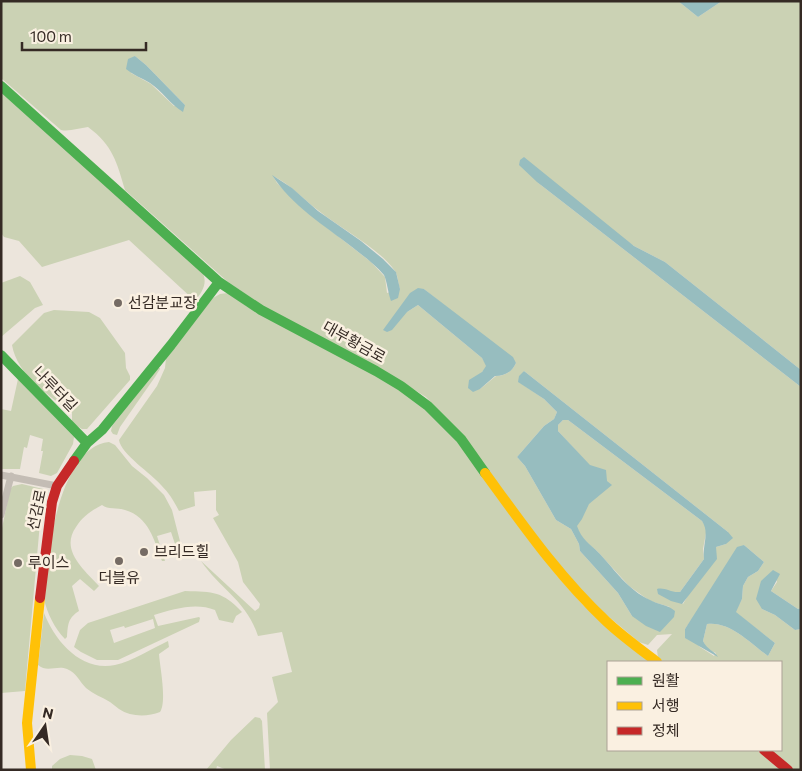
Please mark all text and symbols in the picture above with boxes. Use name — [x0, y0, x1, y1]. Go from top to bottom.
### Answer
scale bar — [22, 20, 146, 52]
text: 100 m — [30, 27, 72, 45]
place label: 선감분교장 — [128, 293, 197, 311]
marker: 선감분교장 — [112, 297, 124, 309]
street label: 대부황금로 — [320, 317, 389, 366]
street label: 나루터길 — [30, 362, 81, 414]
street label: 선감로 — [23, 488, 49, 532]
place label: 브리드힐 — [154, 542, 209, 560]
marker: 브리드힐 — [138, 546, 150, 558]
place label: 루이스 — [28, 553, 70, 571]
marker: 더블유 — [113, 555, 125, 567]
marker: 루이스 — [12, 557, 24, 569]
place label: 더블유 — [98, 568, 140, 586]
legend — [607, 661, 782, 751]
text: 원활 — [652, 671, 680, 689]
text: 서행 — [652, 696, 680, 714]
north arrow — [20, 701, 70, 751]
text: N — [41, 703, 55, 722]
text: 정체 — [652, 721, 680, 739]

